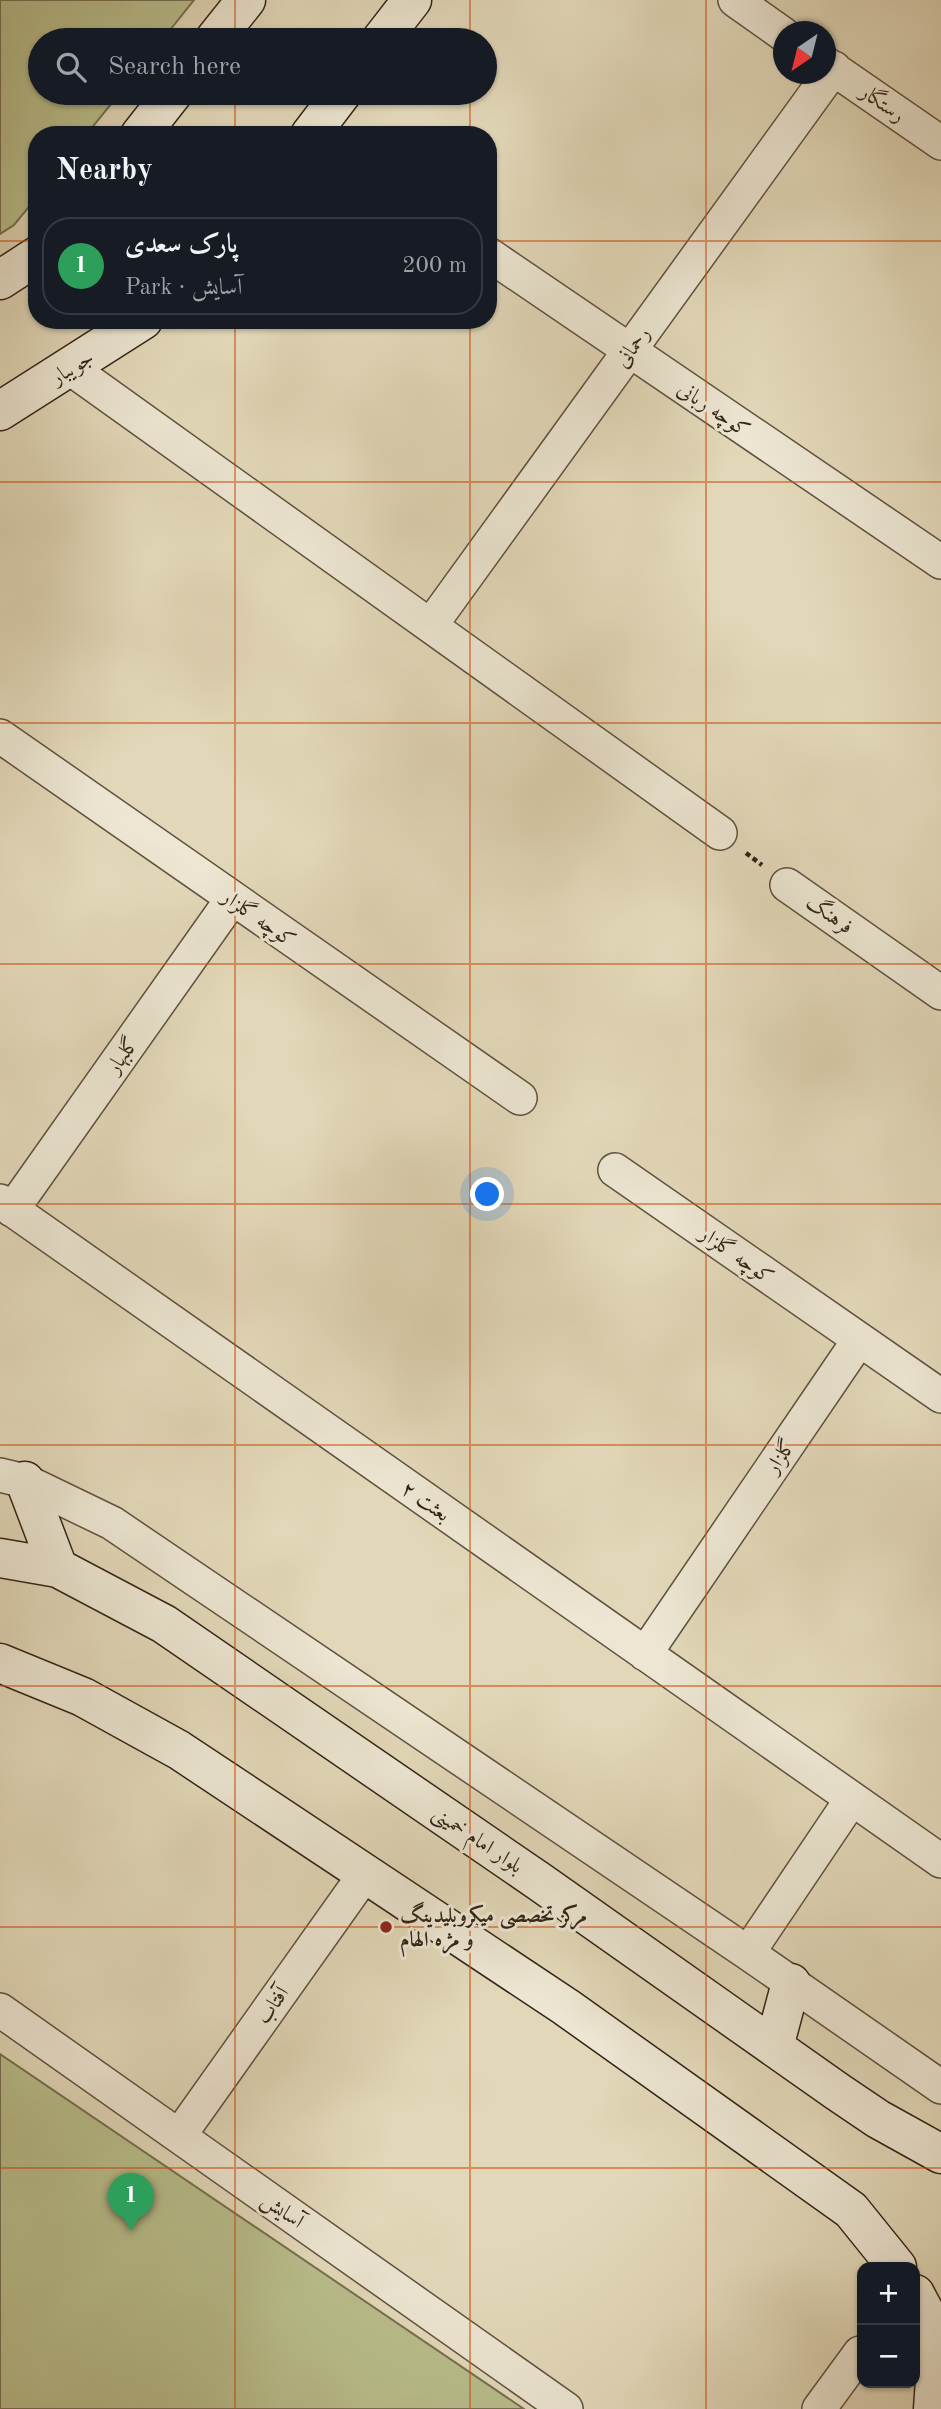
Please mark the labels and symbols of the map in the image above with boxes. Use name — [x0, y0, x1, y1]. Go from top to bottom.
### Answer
north arrow — [773, 21, 836, 84]
street label: رستگار — [854, 77, 910, 127]
street label: رحمانی — [612, 324, 655, 372]
street label: جویبار — [46, 347, 98, 391]
street label: کوچه ربانی — [672, 379, 753, 444]
street label: کوچه گلزار — [215, 882, 301, 954]
street label: فرهنگ — [801, 888, 859, 940]
street label: گلبهار — [99, 1032, 145, 1081]
your location — [470, 1177, 504, 1211]
street label: کوچه گلزار — [693, 1219, 779, 1291]
street label: گلزار — [758, 1434, 801, 1480]
street label: بعثت ۲ — [397, 1478, 453, 1527]
street label: بلوار امام خمینی — [425, 1803, 526, 1883]
place label: مرکز تخصصی میکروبلیدینگ و مژه الهام — [400, 1901, 587, 1958]
marker: مرکز تخصصی میکروبلیدینگ و مژه الهام — [378, 1919, 394, 1935]
street label: آفتاب — [250, 1979, 296, 2029]
pin: 1 — [108, 2173, 154, 2231]
street label: آسایش — [256, 2186, 311, 2236]

